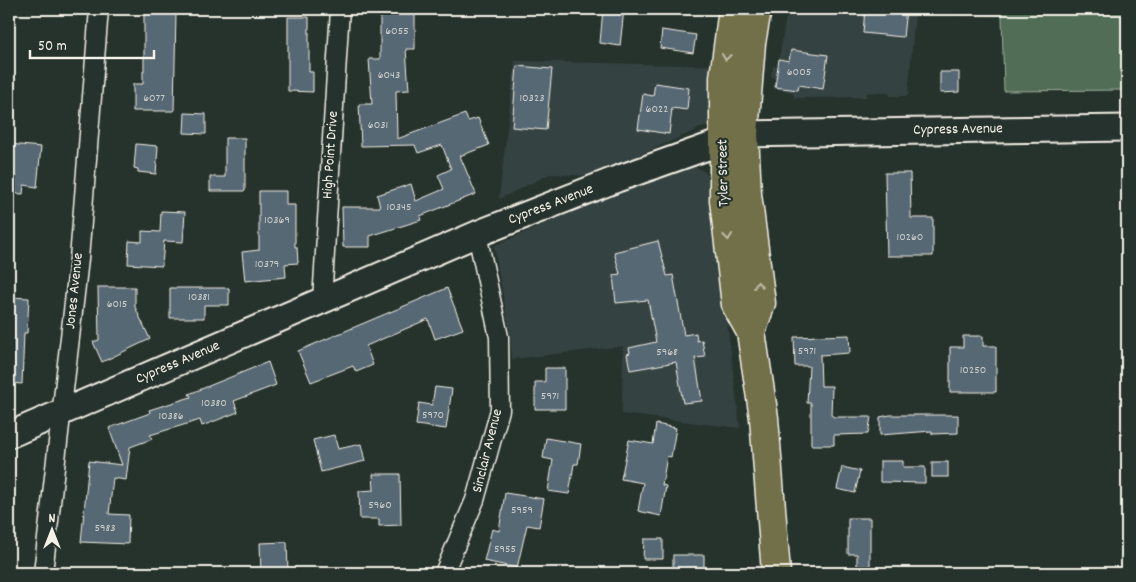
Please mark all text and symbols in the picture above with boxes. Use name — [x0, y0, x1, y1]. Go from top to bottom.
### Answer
house number: 6055 — [385, 23, 409, 40]
scale bar — [30, 28, 154, 60]
text: 50 m — [38, 36, 67, 58]
one-way arrow — [721, 53, 732, 61]
house number: 6005 — [787, 64, 811, 81]
house number: 6043 — [378, 67, 400, 84]
house number: 6077 — [143, 90, 165, 107]
house number: 10323 — [519, 90, 545, 107]
house number: 6022 — [646, 101, 668, 118]
street label: High Point Drive — [317, 110, 345, 200]
house number: 6031 — [368, 117, 388, 134]
street label: Cypress Avenue — [913, 118, 1003, 142]
street label: Tyler Street — [712, 139, 736, 207]
street label: Cypress Avenue — [505, 179, 597, 231]
house number: 10345 — [386, 199, 412, 216]
house number: 10369 — [264, 212, 290, 229]
house number: 10260 — [897, 229, 923, 246]
one-way arrow — [722, 233, 733, 241]
street label: Jones Avenue — [60, 251, 90, 330]
house number: 10379 — [255, 256, 279, 273]
one-way arrow — [753, 281, 764, 289]
house number: 10381 — [188, 289, 210, 306]
house number: 6015 — [107, 296, 127, 313]
street label: Cypress Avenue — [132, 335, 224, 391]
house number: 5971 — [798, 343, 816, 360]
house number: 5968 — [656, 344, 678, 361]
house number: 10250 — [960, 362, 986, 379]
house number: 5971 — [541, 388, 559, 405]
house number: 10380 — [201, 395, 227, 412]
street label: Sinclair Avenue — [467, 406, 509, 495]
house number: 5970 — [422, 407, 444, 424]
house number: 10386 — [158, 408, 184, 425]
house number: 5960 — [368, 497, 392, 514]
house number: 5959 — [511, 502, 533, 519]
north arrow — [28, 504, 78, 554]
text: N — [49, 509, 56, 529]
house number: 5983 — [94, 520, 116, 537]
house number: 5955 — [494, 541, 516, 558]

